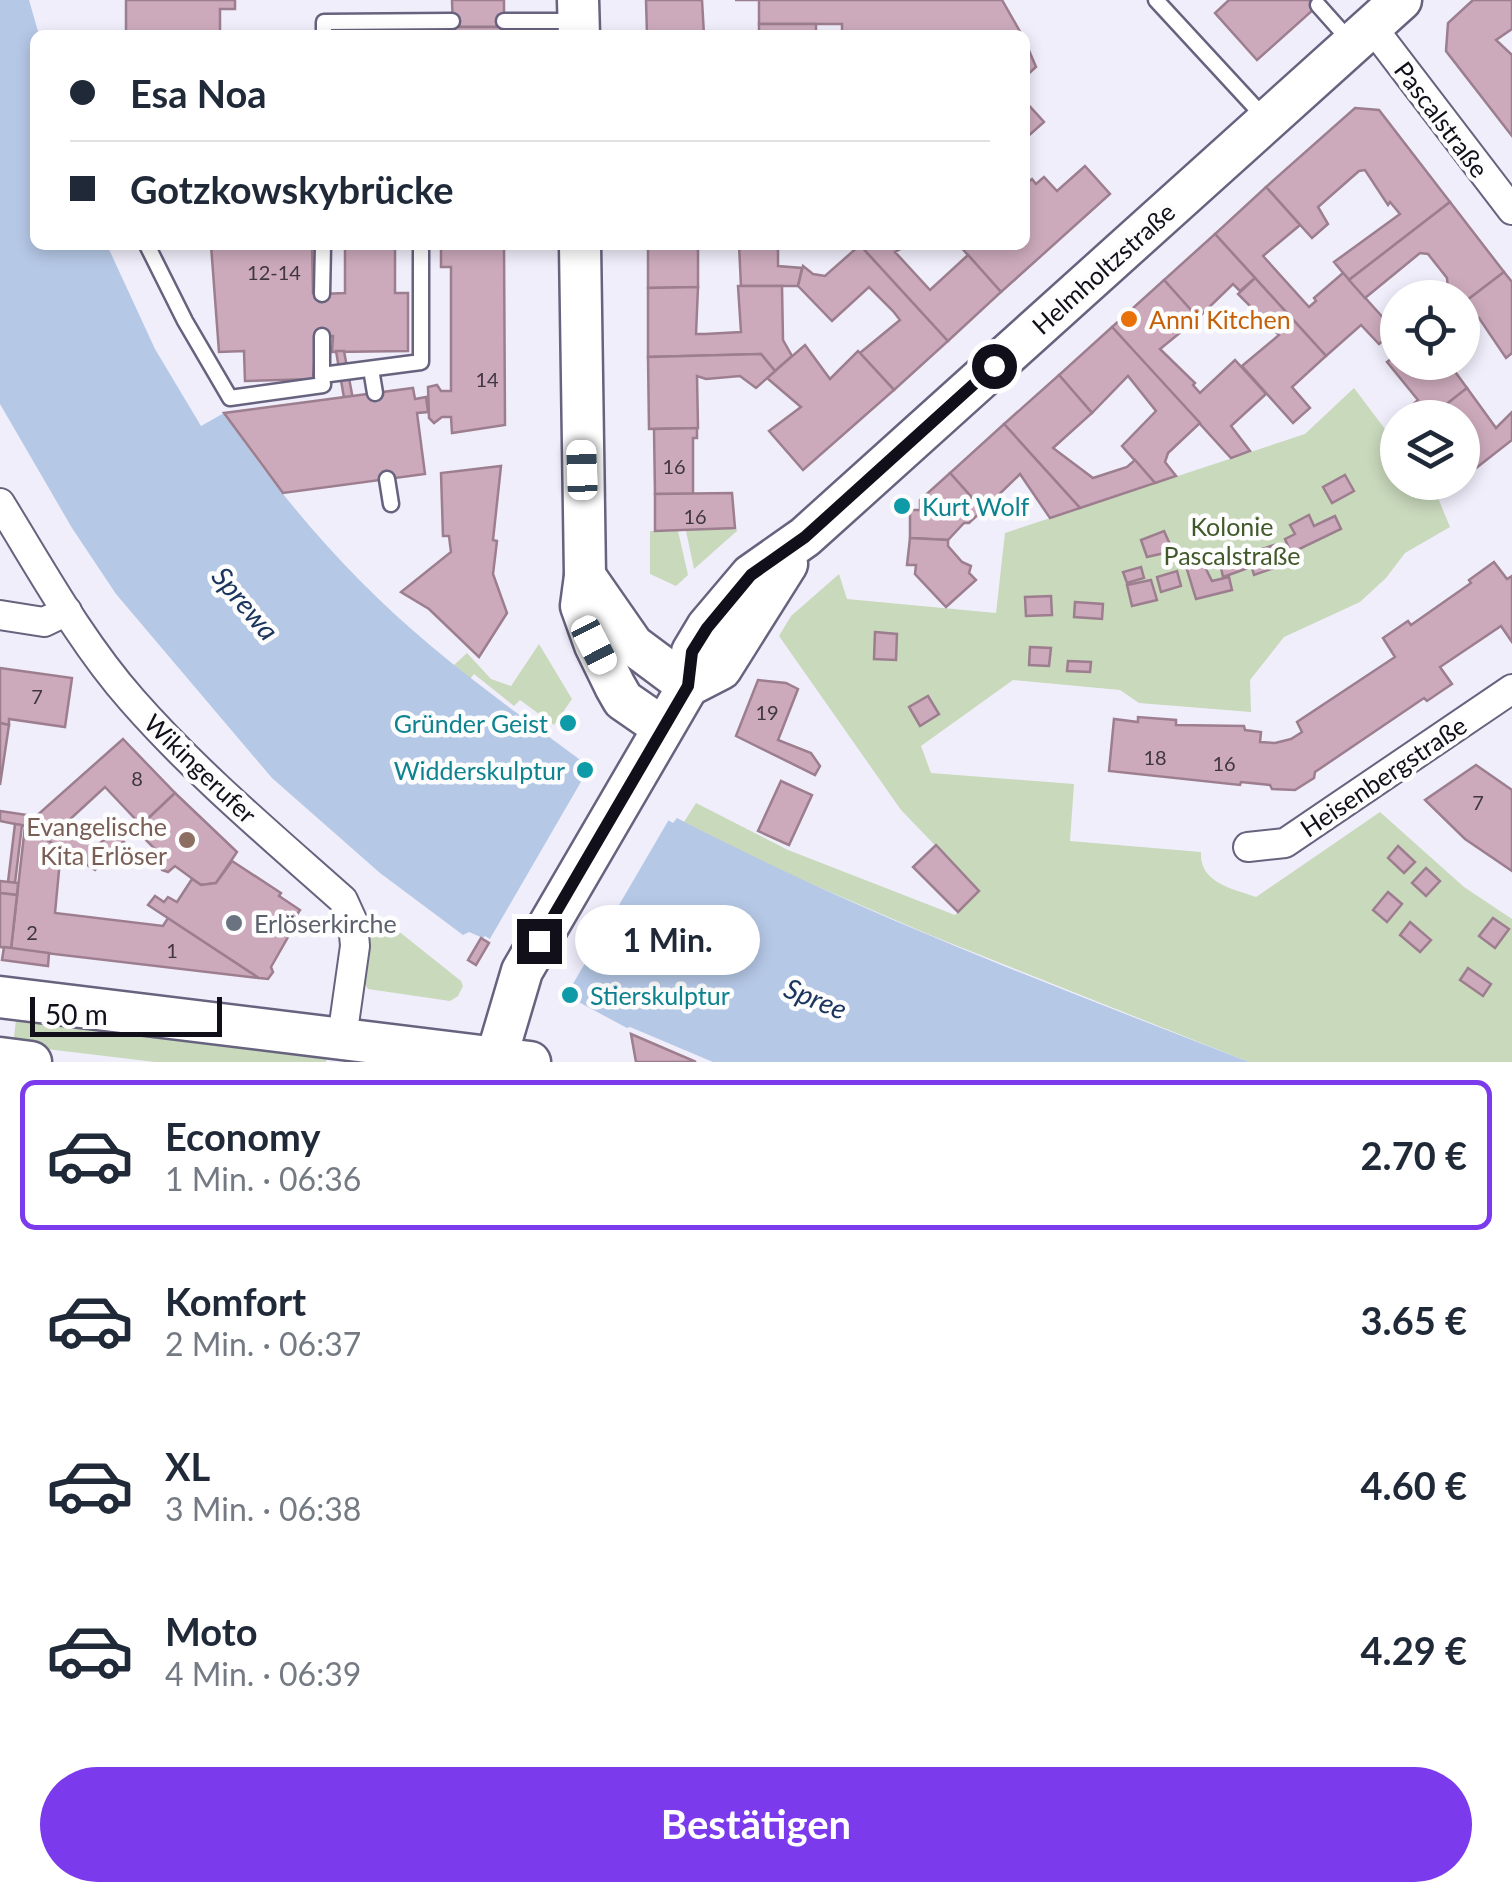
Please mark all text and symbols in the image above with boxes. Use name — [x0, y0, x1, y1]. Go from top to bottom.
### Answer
street label: Pascalstraße — [1389, 55, 1495, 183]
text: Esa Noa — [130, 70, 267, 116]
text: Gotzkowskybrücke — [130, 166, 454, 212]
street label: Helmholtzstraße — [1026, 196, 1180, 340]
house number: 12-14 — [247, 260, 301, 284]
map controls — [1380, 280, 1480, 500]
button: locate — [1380, 280, 1480, 380]
place label: Anni Kitchen — [1149, 304, 1291, 334]
marker: Anni Kitchen — [1118, 308, 1140, 330]
route start — [972, 344, 1017, 389]
house number: 14 — [475, 367, 499, 391]
button: layers — [1380, 400, 1480, 500]
car — [566, 439, 598, 501]
house number: 16 — [662, 454, 686, 478]
place label: Kurt Wolf — [922, 491, 1030, 521]
marker: Kurt Wolf — [891, 495, 913, 517]
house number: 16 — [683, 504, 707, 528]
park label: Kolonie Pascalstraße — [1164, 511, 1300, 570]
water label: Sprewa — [206, 559, 286, 647]
car — [567, 611, 621, 679]
house number: 7 — [31, 684, 43, 708]
house number: 19 — [755, 700, 779, 724]
street label: Wikingerufer — [139, 707, 263, 829]
place label: Gründer Geist — [394, 708, 548, 738]
street label: Heisenbergstraße — [1294, 709, 1472, 843]
marker: Gründer Geist — [557, 712, 579, 734]
house number: 18 — [1143, 745, 1167, 769]
house number: 16 — [1212, 751, 1236, 775]
place label: Widderskulptur — [394, 755, 565, 785]
marker: Widderskulptur — [574, 759, 596, 781]
house number: 8 — [131, 766, 143, 790]
house number: 7 — [1472, 790, 1484, 814]
place label: Evangelische Kita Erlöser — [26, 811, 167, 870]
marker: Evangelische Kita Erlöser — [176, 829, 198, 851]
callout: 1 Min. — [574, 906, 759, 976]
place label: Erlöserkirche — [254, 908, 397, 938]
marker: Erlöserkirche — [223, 912, 245, 934]
route end — [517, 919, 562, 964]
house number: 2 — [26, 920, 38, 944]
text: 1 Min. — [622, 920, 713, 959]
house number: 1 — [166, 938, 178, 962]
water label: Spree — [780, 970, 852, 1026]
place label: Stierskulptur — [590, 980, 730, 1010]
marker: Stierskulptur — [559, 984, 581, 1006]
scale bar — [30, 992, 222, 1036]
text: 50 m — [45, 997, 108, 1031]
icon: car — [45, 1110, 135, 1200]
text: Economy — [165, 1113, 320, 1159]
text: 2.70 € — [1361, 1132, 1467, 1178]
text: 1 Min. · 06:36 — [165, 1159, 361, 1198]
icon: car — [45, 1275, 135, 1365]
text: Komfort — [165, 1278, 306, 1324]
text: 3.65 € — [1361, 1297, 1467, 1343]
text: 2 Min. · 06:37 — [165, 1324, 361, 1363]
icon: car — [45, 1440, 135, 1530]
text: XL — [165, 1443, 210, 1489]
text: 4.60 € — [1361, 1462, 1467, 1508]
text: 3 Min. · 06:38 — [165, 1489, 361, 1528]
icon: car — [45, 1605, 135, 1695]
text: Moto — [165, 1608, 258, 1654]
text: 4.29 € — [1361, 1627, 1467, 1673]
text: 4 Min. · 06:39 — [165, 1654, 361, 1693]
button: Bestätigen — [40, 1767, 1472, 1882]

